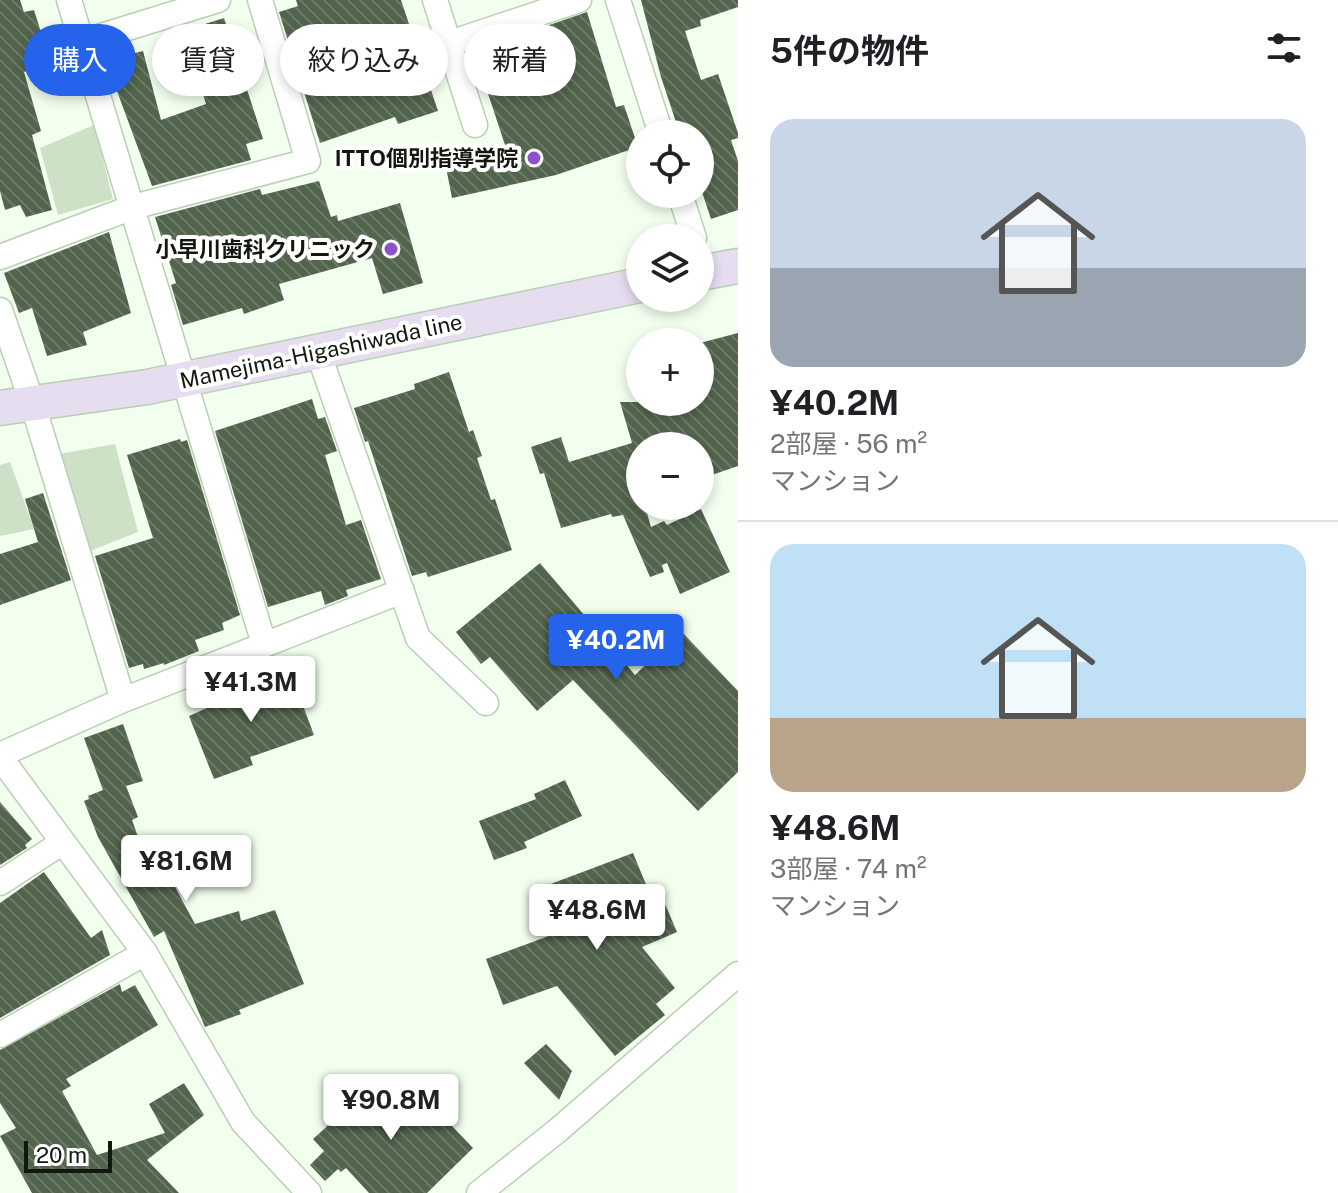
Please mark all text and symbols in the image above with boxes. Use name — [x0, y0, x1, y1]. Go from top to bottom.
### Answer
chip: 購入 — [24, 24, 136, 96]
chip: 賃貸 — [152, 24, 264, 96]
chip: 絞り込み — [280, 24, 448, 96]
chip: 新着 — [464, 24, 576, 96]
icon: filters — [1262, 26, 1306, 70]
text: 5件の物件 — [770, 31, 929, 71]
map controls — [626, 120, 714, 520]
button: locate — [626, 120, 714, 208]
place label: ITTO個別指導学院 — [335, 145, 518, 171]
marker: ITTO個別指導学院 — [525, 149, 543, 167]
icon: home — [966, 171, 1110, 315]
button: layers — [626, 224, 714, 312]
place label: 小早川歯科クリニック — [155, 236, 375, 262]
marker: 小早川歯科クリニック — [382, 240, 400, 258]
street label: Mamejima-Higashiwada line — [177, 308, 465, 394]
button: + — [626, 328, 714, 416]
text: ¥40.2M — [770, 383, 899, 423]
text: 2部屋 · 56 m² — [770, 428, 927, 459]
button: − — [626, 432, 714, 520]
text: マンション — [770, 465, 900, 496]
icon: home — [966, 596, 1110, 740]
pin: ¥40.2M — [551, 614, 681, 682]
text: ¥40.2M — [567, 624, 665, 655]
pin: ¥41.3M — [186, 656, 316, 724]
text: ¥41.3M — [204, 666, 298, 697]
text: ¥48.6M — [770, 808, 900, 848]
pin: ¥81.6M — [121, 835, 251, 903]
text: ¥81.6M — [139, 845, 233, 876]
text: 3部屋 · 74 m² — [770, 853, 926, 884]
pin: ¥48.6M — [532, 884, 662, 952]
text: マンション — [770, 890, 900, 921]
text: ¥48.6M — [547, 894, 647, 925]
pin: ¥90.8M — [326, 1074, 456, 1142]
text: ¥90.8M — [341, 1084, 441, 1115]
scale bar — [24, 1137, 112, 1173]
text: 20 m — [36, 1142, 87, 1168]

